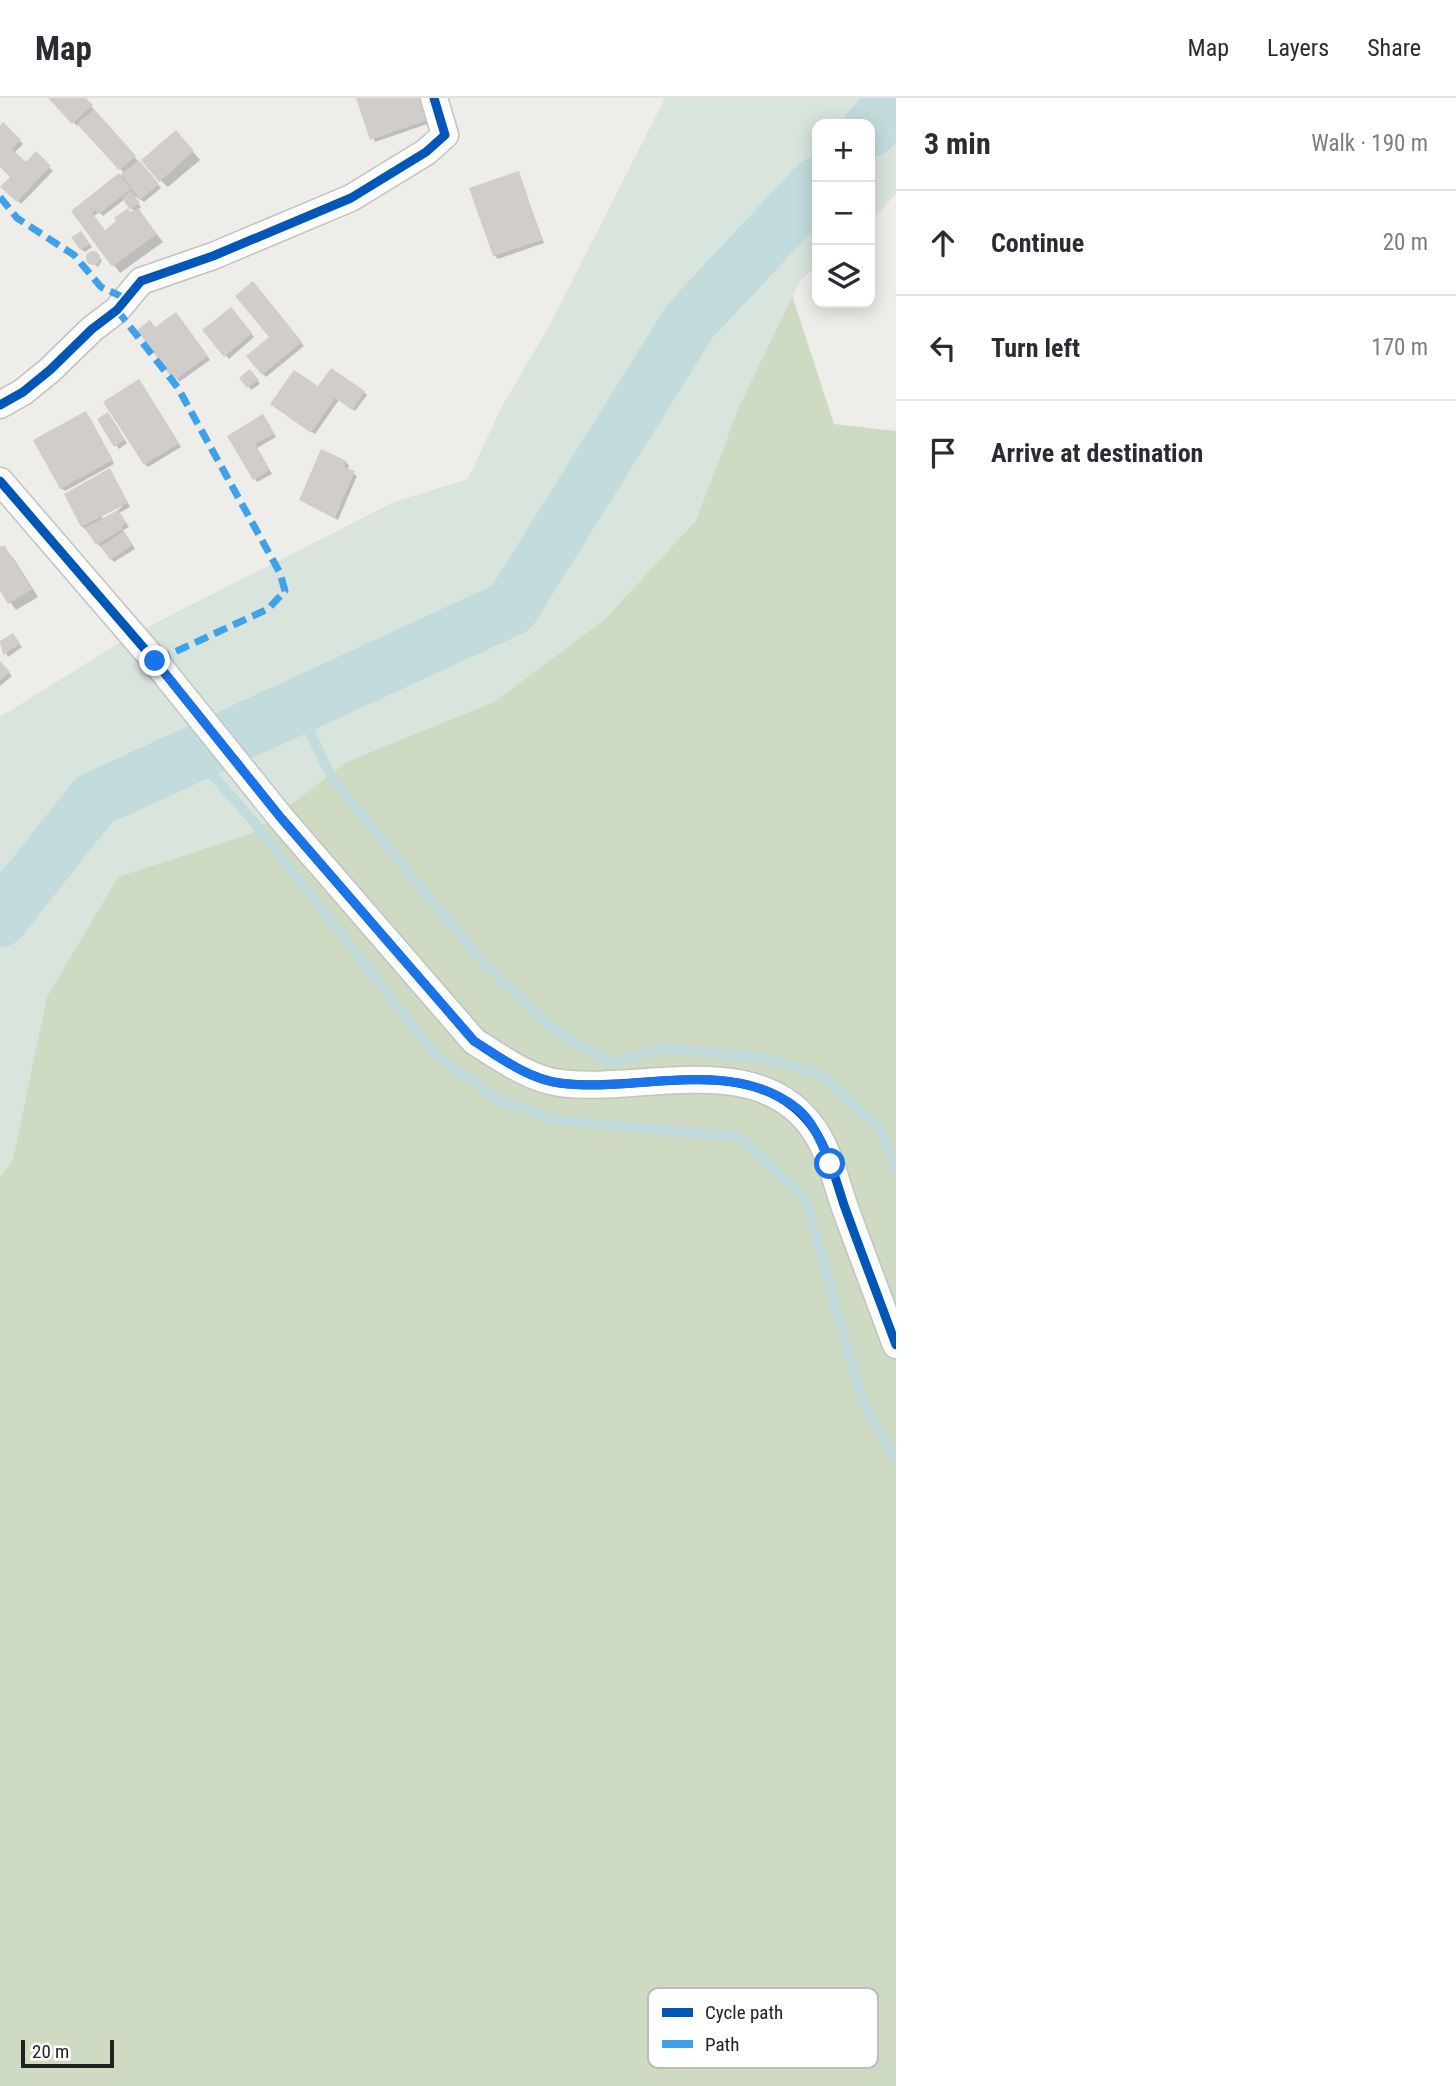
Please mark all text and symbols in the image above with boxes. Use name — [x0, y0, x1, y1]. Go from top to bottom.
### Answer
text: Map — [35, 29, 92, 68]
text: Map — [1188, 34, 1229, 62]
text: Layers — [1267, 34, 1329, 62]
text: Share — [1367, 34, 1421, 62]
map controls — [812, 119, 875, 308]
button: + — [812, 119, 875, 182]
text: 3 min — [924, 126, 991, 161]
text: Walk · 190 m — [1311, 130, 1428, 157]
button: − — [812, 182, 875, 245]
icon: ahead — [924, 224, 962, 262]
text: Continue — [991, 228, 1084, 258]
text: 20 m — [1383, 229, 1428, 256]
button: layers — [812, 245, 875, 308]
icon: left — [924, 329, 962, 367]
text: Turn left — [991, 333, 1080, 363]
text: 170 m — [1371, 334, 1428, 361]
icon: arrive — [924, 434, 962, 472]
text: Arrive at destination — [991, 438, 1203, 468]
route end — [139, 645, 170, 676]
route start — [814, 1148, 845, 1179]
legend — [648, 1988, 878, 2068]
text: Cycle path — [705, 2001, 783, 2024]
text: Path — [705, 2033, 739, 2056]
scale bar — [21, 2037, 114, 2069]
text: 20 m — [32, 2040, 69, 2063]

